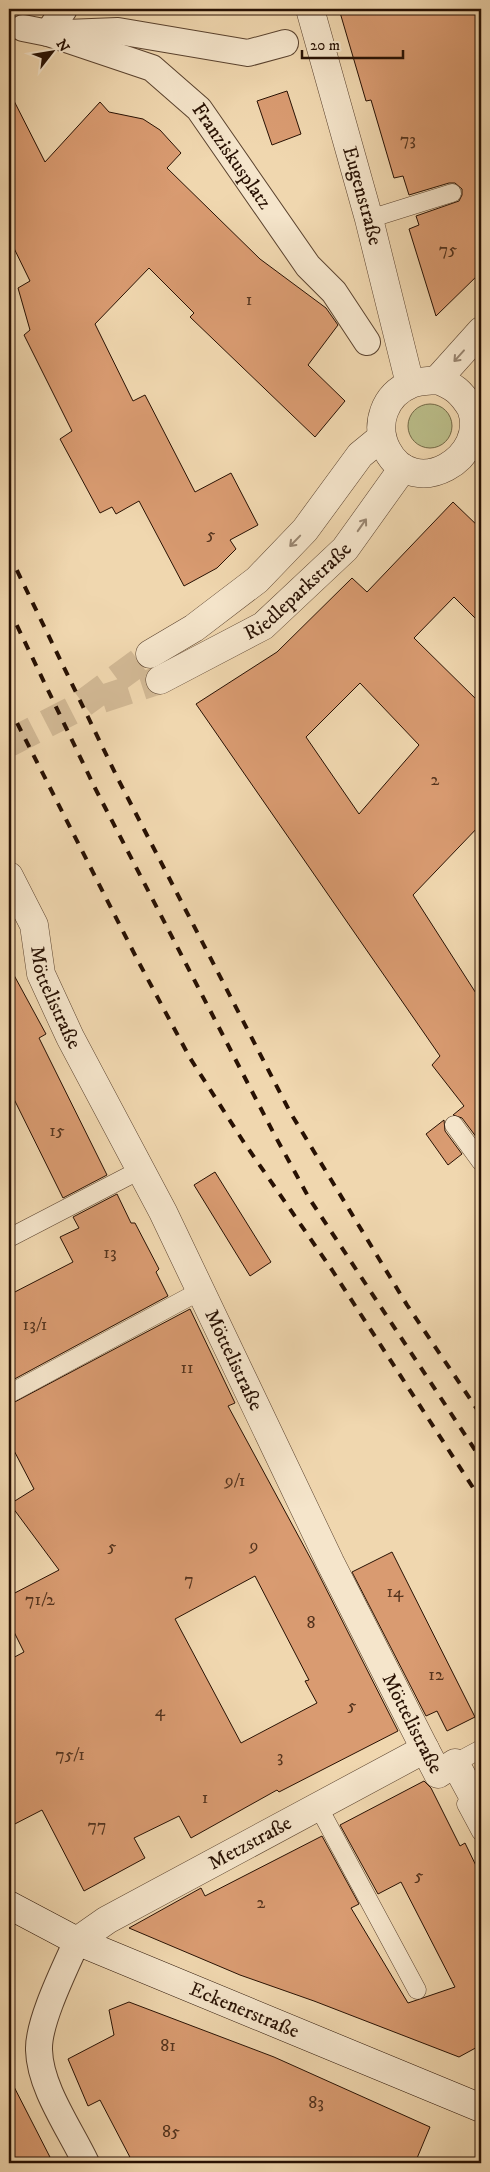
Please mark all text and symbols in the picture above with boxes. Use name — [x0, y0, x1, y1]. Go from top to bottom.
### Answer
north arrow — [28, 28, 78, 78]
scale bar — [302, 28, 404, 60]
text: N — [52, 36, 73, 56]
text: 20 m — [310, 36, 340, 55]
street label: Franziskusplatz — [186, 98, 278, 214]
house number: 73 — [400, 129, 416, 151]
street label: Eugenstraße — [337, 143, 388, 248]
house number: 75 — [439, 239, 457, 261]
house number: 1 — [246, 289, 252, 311]
one-way arrow — [453, 349, 465, 362]
one-way arrow — [357, 518, 367, 532]
house number: 5 — [207, 524, 216, 546]
one-way arrow — [288, 535, 301, 547]
street label: Riedleparkstraße — [240, 538, 358, 646]
house number: 2 — [431, 769, 440, 791]
street label: Möttelistraße — [25, 944, 87, 1053]
house number: 15 — [49, 1120, 65, 1142]
house number: 13 — [103, 1242, 117, 1264]
street label: Möttelistraße — [199, 1305, 268, 1415]
house number: 13/1 — [23, 1314, 47, 1336]
house number: 11 — [180, 1357, 194, 1379]
house number: 9/1 — [224, 1470, 245, 1492]
house number: 9 — [249, 1535, 258, 1557]
house number: 5 — [108, 1536, 117, 1558]
house number: 7 — [184, 1569, 194, 1591]
house number: 14 — [387, 1581, 404, 1603]
house number: 71/2 — [25, 1589, 55, 1611]
house number: 8 — [306, 1612, 316, 1634]
house number: 12 — [428, 1664, 444, 1686]
street label: Möttelistraße — [376, 1669, 448, 1778]
house number: 5 — [348, 1695, 357, 1717]
house number: 4 — [155, 1700, 166, 1722]
house number: 75/1 — [55, 1744, 85, 1766]
house number: 3 — [277, 1746, 283, 1768]
house number: 1 — [202, 1787, 208, 1809]
street label: Metzstraße — [204, 1811, 296, 1876]
house number: 77 — [88, 1815, 106, 1837]
house number: 5 — [415, 1865, 424, 1887]
house number: 2 — [257, 1892, 266, 1914]
street label: Eckenerstraße — [186, 1976, 303, 2044]
house number: 81 — [160, 2035, 176, 2057]
house number: 83 — [308, 2092, 324, 2114]
house number: 85 — [162, 2121, 180, 2143]

